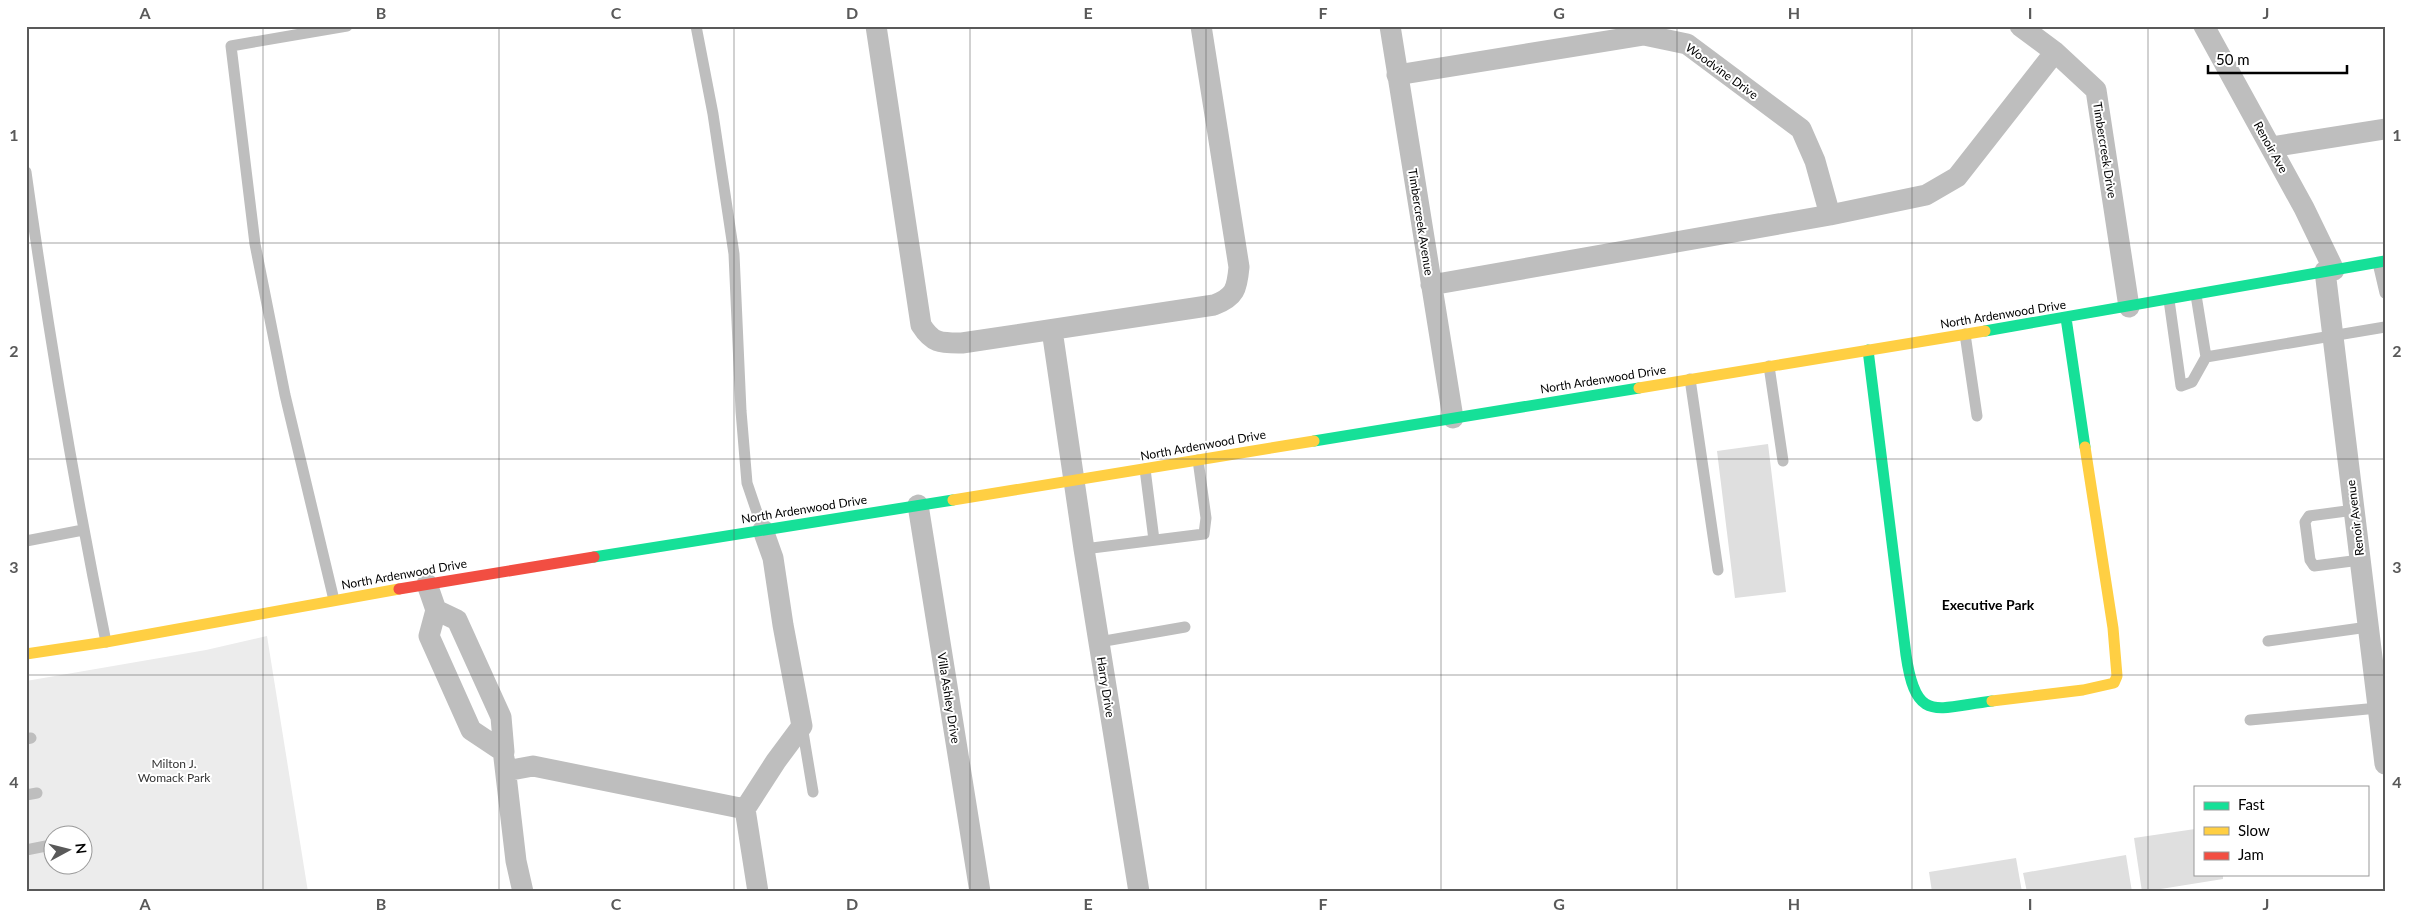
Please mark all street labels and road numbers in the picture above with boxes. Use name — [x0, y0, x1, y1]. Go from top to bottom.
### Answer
street label: Woodvine Drive — [1683, 40, 1761, 102]
street label: Timbercreek Drive — [2090, 101, 2120, 199]
street label: Renoir Ave — [2251, 119, 2291, 175]
street label: Timbercreek Avenue — [1405, 167, 1437, 277]
street label: North Ardenwood Drive — [1939, 297, 2067, 331]
street label: North Ardenwood Drive — [1539, 362, 1667, 396]
street label: North Ardenwood Drive — [1139, 427, 1267, 463]
street label: Renoir Avenue — [2343, 479, 2367, 557]
street label: North Ardenwood Drive — [740, 492, 868, 526]
street label: North Ardenwood Drive — [340, 556, 468, 592]
street label: Villa Ashley Drive — [934, 651, 964, 745]
street label: Harry Drive — [1094, 656, 1118, 718]

